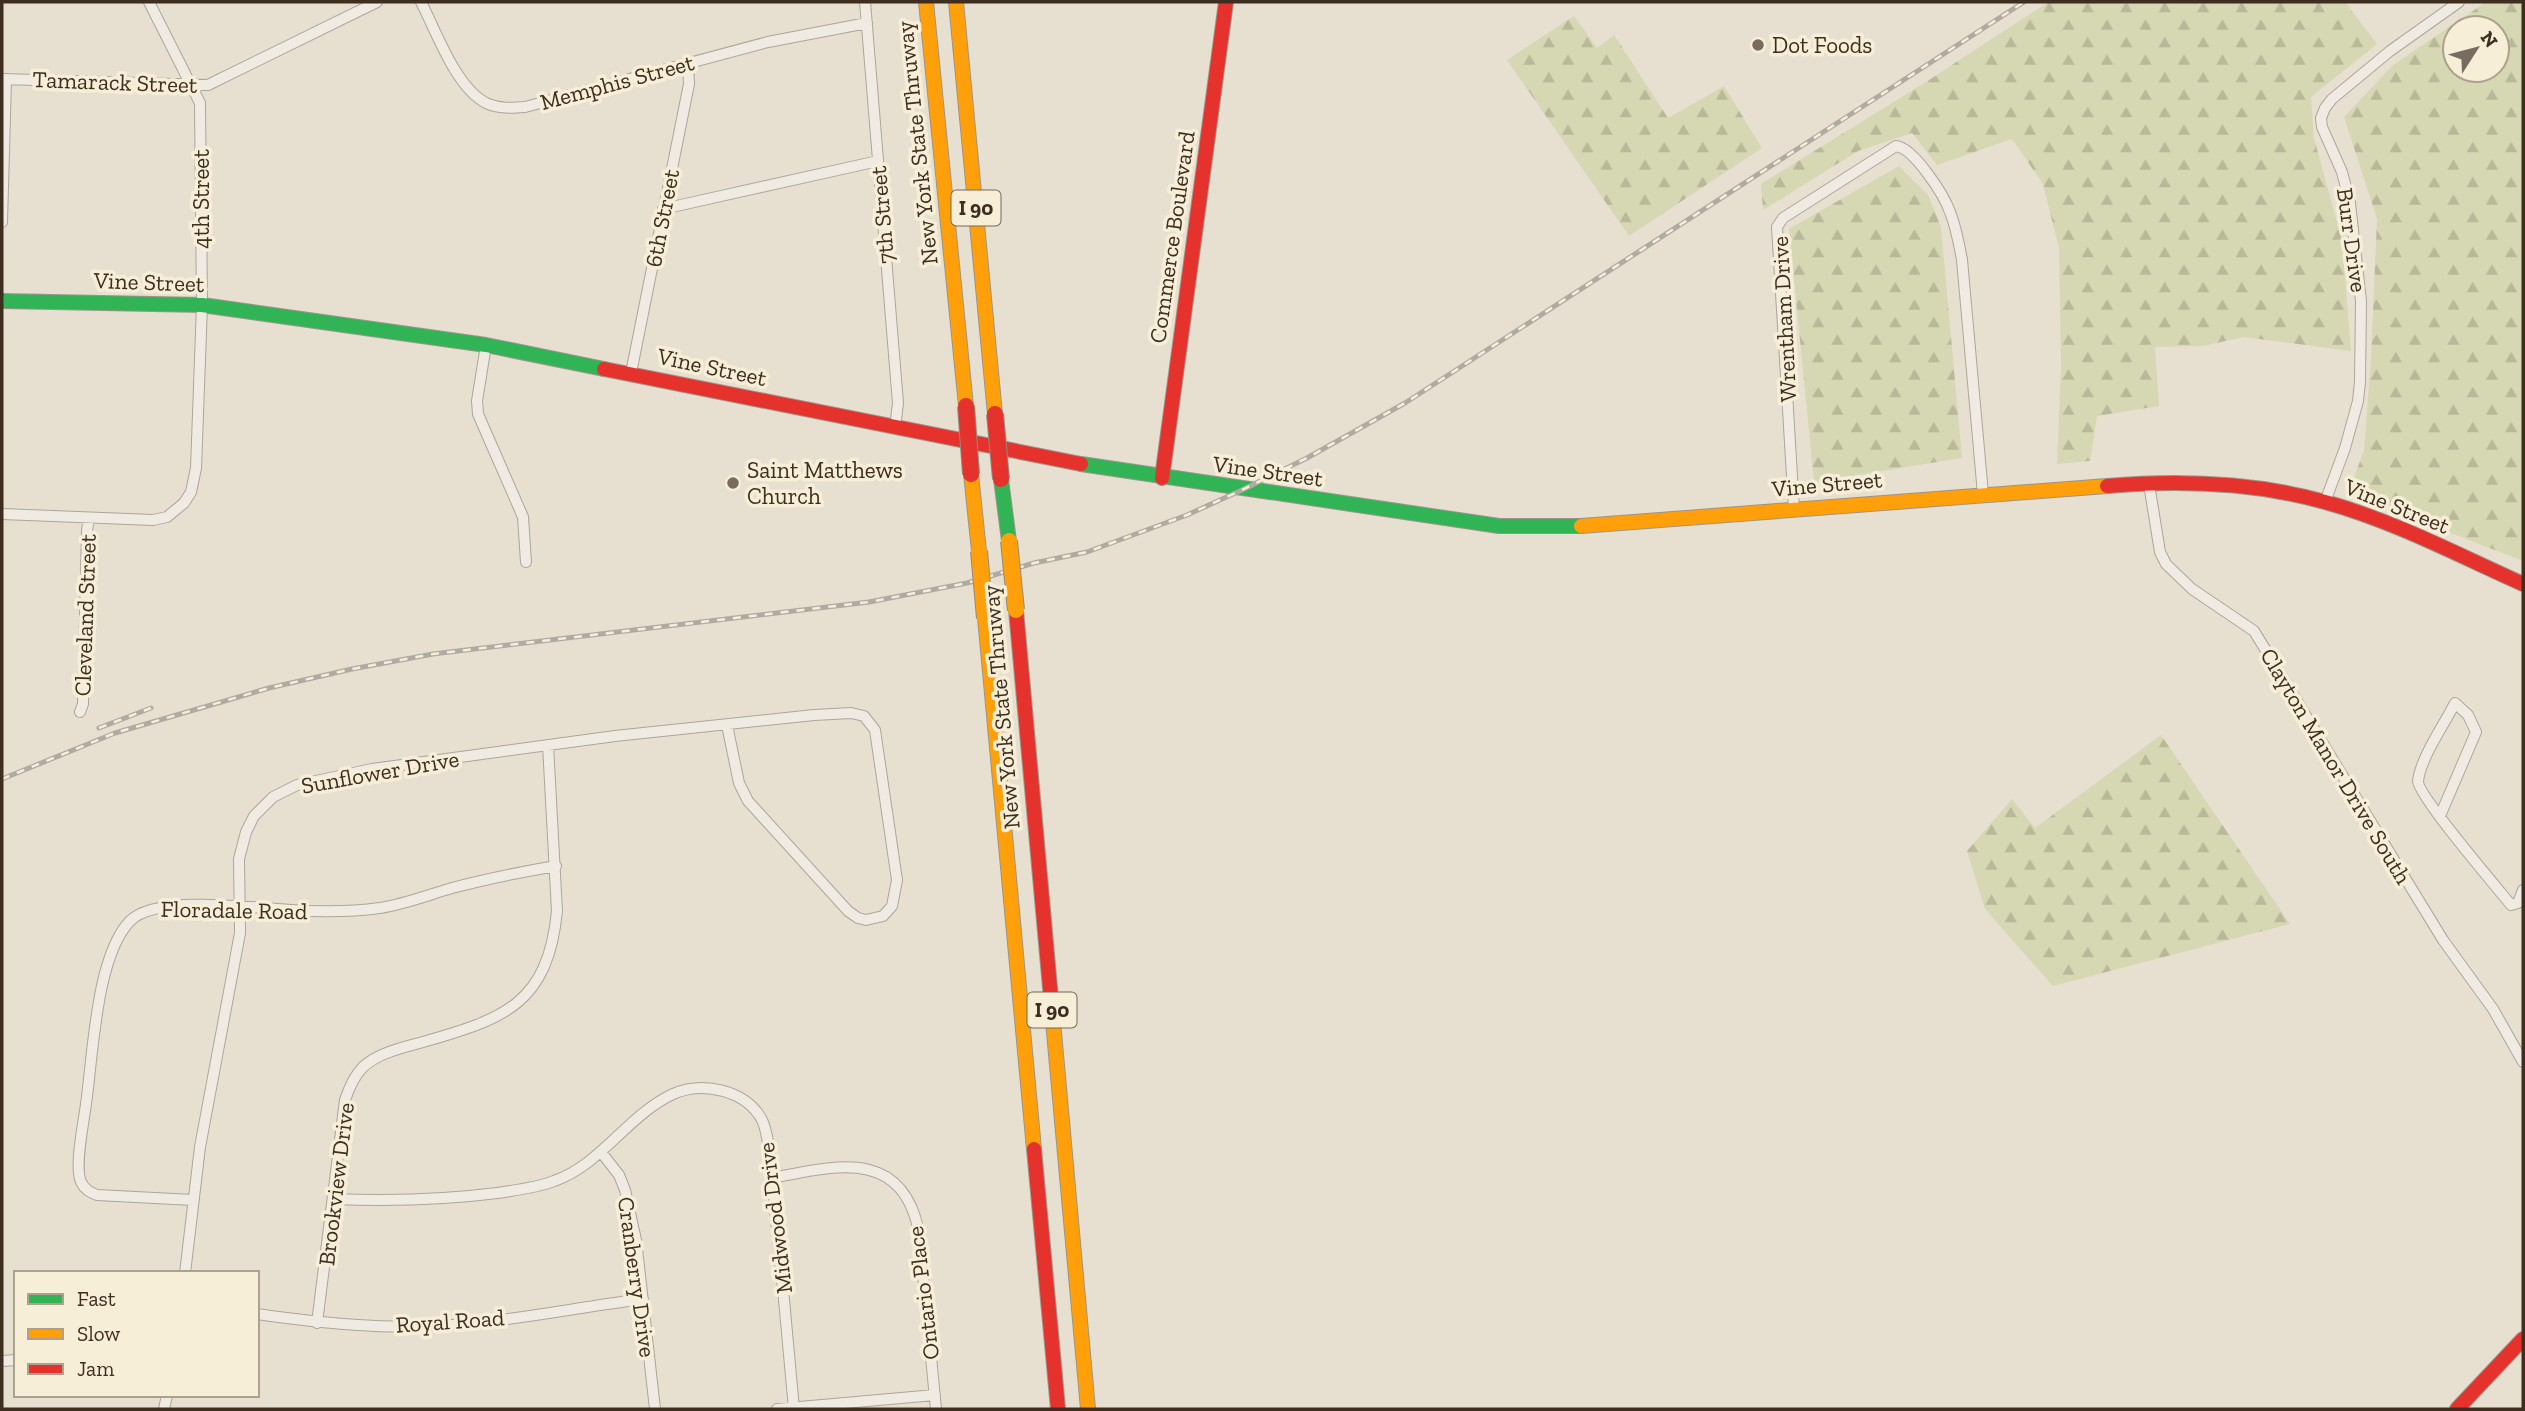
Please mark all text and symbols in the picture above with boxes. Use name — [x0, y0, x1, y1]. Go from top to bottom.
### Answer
north arrow — [2441, 14, 2511, 84]
street label: New York State Thruway — [890, 20, 944, 266]
text: N — [2476, 27, 2503, 52]
place label: Dot Foods — [1772, 31, 1872, 59]
marker: Dot Foods — [1750, 37, 1766, 53]
street label: Memphis Street — [537, 48, 698, 116]
street label: Tamarack Street — [32, 65, 198, 99]
street label: Commerce Boulevard — [1143, 129, 1201, 345]
street label: 4th Street — [187, 149, 215, 249]
street label: 7th Street — [864, 165, 900, 265]
street label: 6th Street — [639, 166, 685, 269]
street label: Burr Drive — [2331, 186, 2373, 294]
road number: I 90 — [951, 190, 1000, 226]
street label: Wrentham Drive — [1766, 235, 1802, 403]
street label: Vine Street — [92, 266, 205, 298]
street label: Vine Street — [654, 342, 770, 392]
street label: Vine Street — [1210, 449, 1325, 493]
place label: Saint Matthews Church — [747, 456, 903, 510]
street label: Vine Street — [1770, 465, 1884, 503]
street label: Vine Street — [2340, 472, 2454, 540]
marker: Saint Matthews Church — [725, 475, 741, 491]
street label: Cleveland Street — [68, 533, 102, 697]
street label: New York State Thruway — [976, 584, 1026, 830]
street label: Clayton Manor Drive South — [2254, 643, 2418, 889]
street label: Sunflower Drive — [299, 744, 461, 800]
street label: Floradale Road — [160, 895, 308, 925]
road number: I 90 — [1028, 992, 1076, 1028]
street label: Brookview Drive — [312, 1101, 360, 1267]
street label: Midwood Drive — [752, 1141, 798, 1295]
street label: Cranberry Drive — [612, 1195, 662, 1359]
street label: Ontario Place — [901, 1225, 945, 1361]
legend — [14, 1271, 259, 1397]
text: Fast — [77, 1286, 116, 1311]
street label: Royal Road — [395, 1303, 506, 1339]
text: Slow — [77, 1321, 120, 1346]
text: Jam — [77, 1356, 114, 1381]

